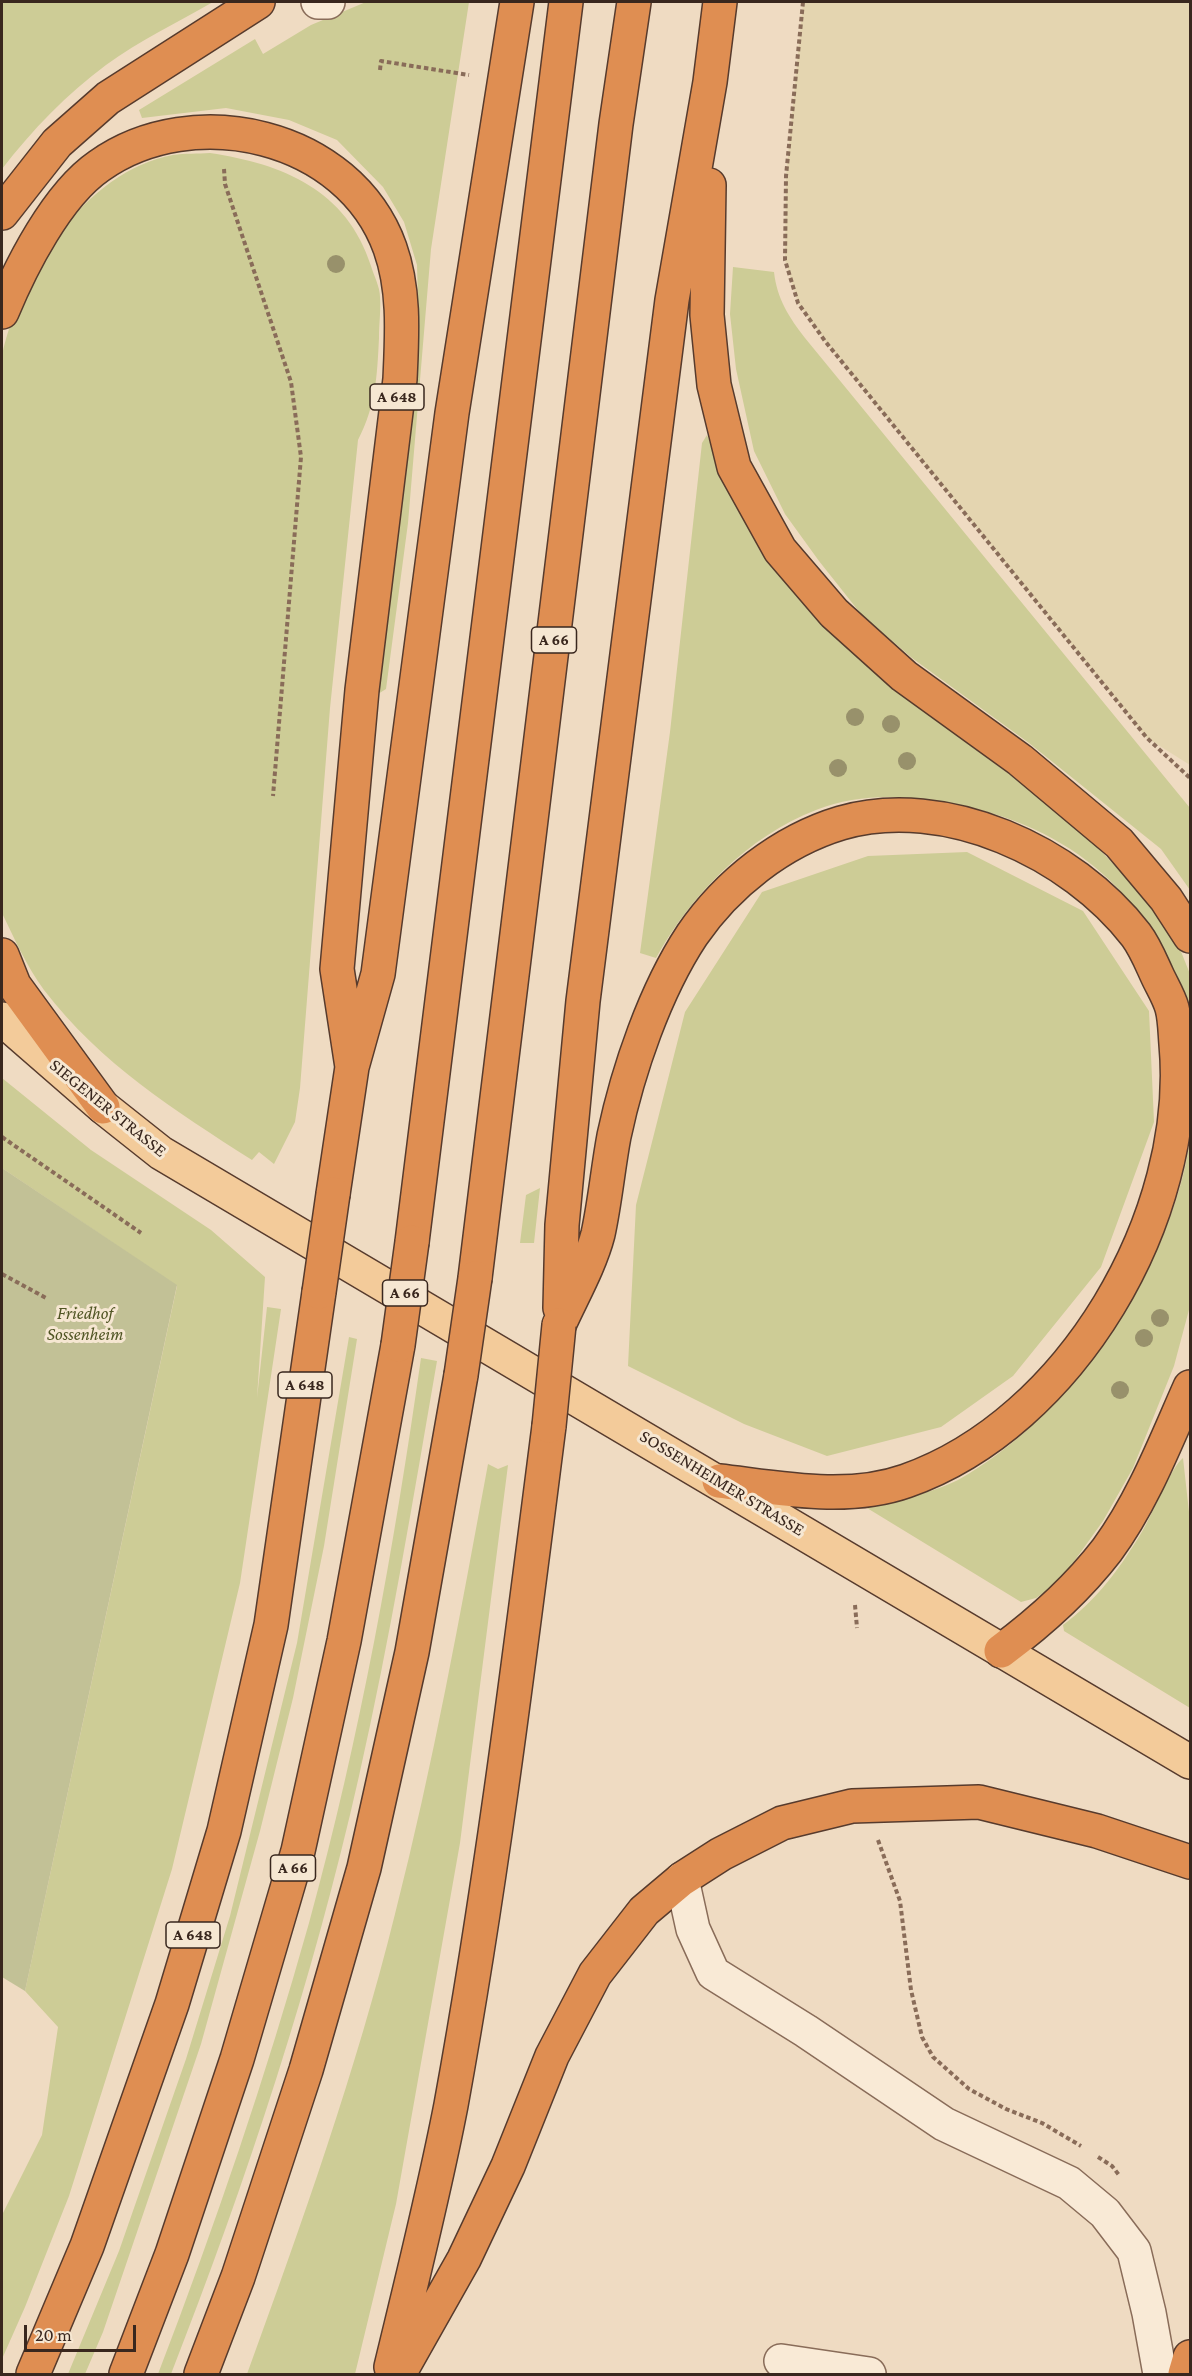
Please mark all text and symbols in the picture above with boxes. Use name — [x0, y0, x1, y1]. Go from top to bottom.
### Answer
road number: A 648 — [370, 384, 424, 410]
road number: A 66 — [532, 627, 576, 653]
street label: SIEGENER STRASSE — [45, 1054, 171, 1162]
road number: A 66 — [382, 1280, 428, 1306]
park label: Friedhof Sossenheim — [47, 1302, 123, 1344]
road number: A 648 — [278, 1372, 332, 1398]
street label: SOSSENHEIMER STRASSE — [636, 1425, 808, 1541]
road number: A 66 — [270, 1855, 316, 1881]
road number: A 648 — [166, 1922, 220, 1948]
scale bar — [27, 2313, 140, 2351]
text: 20 m — [35, 2325, 72, 2345]

